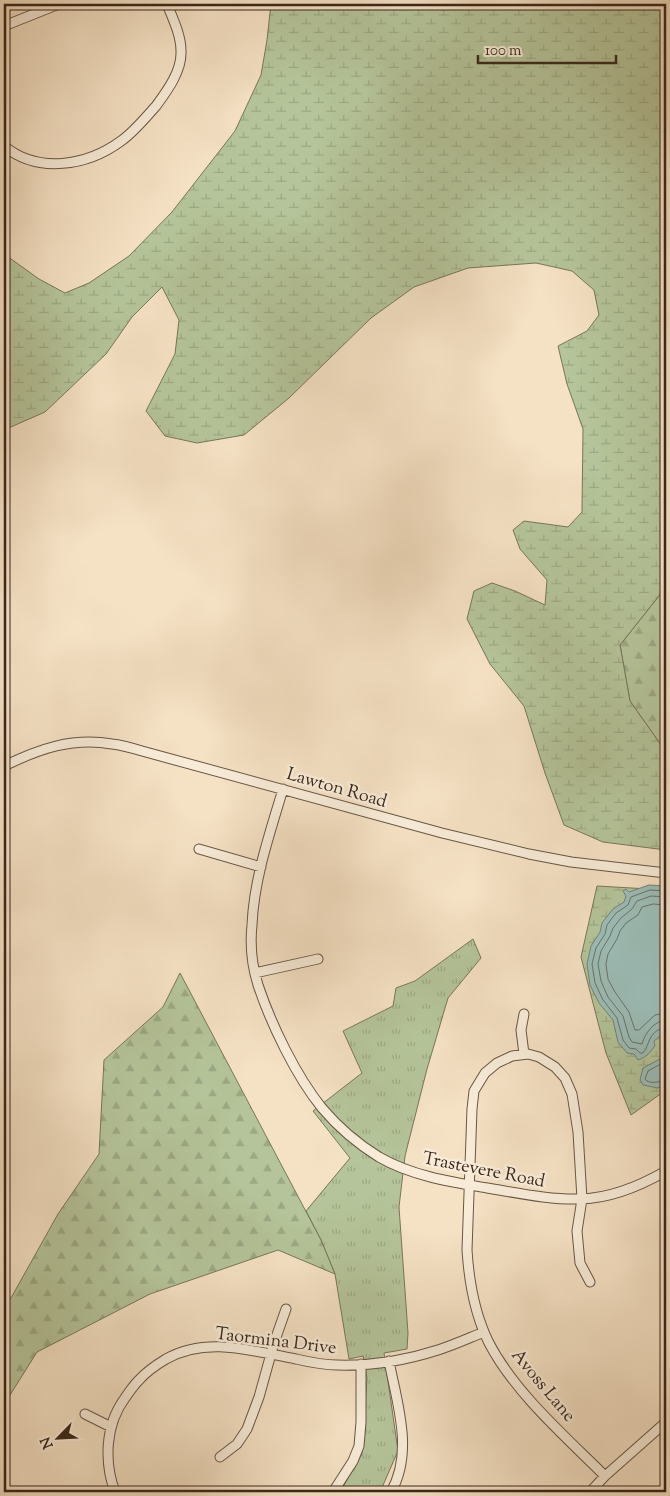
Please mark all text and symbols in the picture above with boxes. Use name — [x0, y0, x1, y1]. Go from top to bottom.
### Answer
scale bar — [478, 32, 615, 64]
text: 100 m — [485, 41, 522, 62]
street label: Lawton Road — [283, 762, 390, 816]
street label: Trastevere Road — [420, 1146, 547, 1196]
street label: Taormina Drive — [214, 1322, 338, 1362]
street label: Avoss Lane — [504, 1344, 581, 1428]
north arrow — [32, 1414, 82, 1464]
text: N — [37, 1433, 59, 1452]

